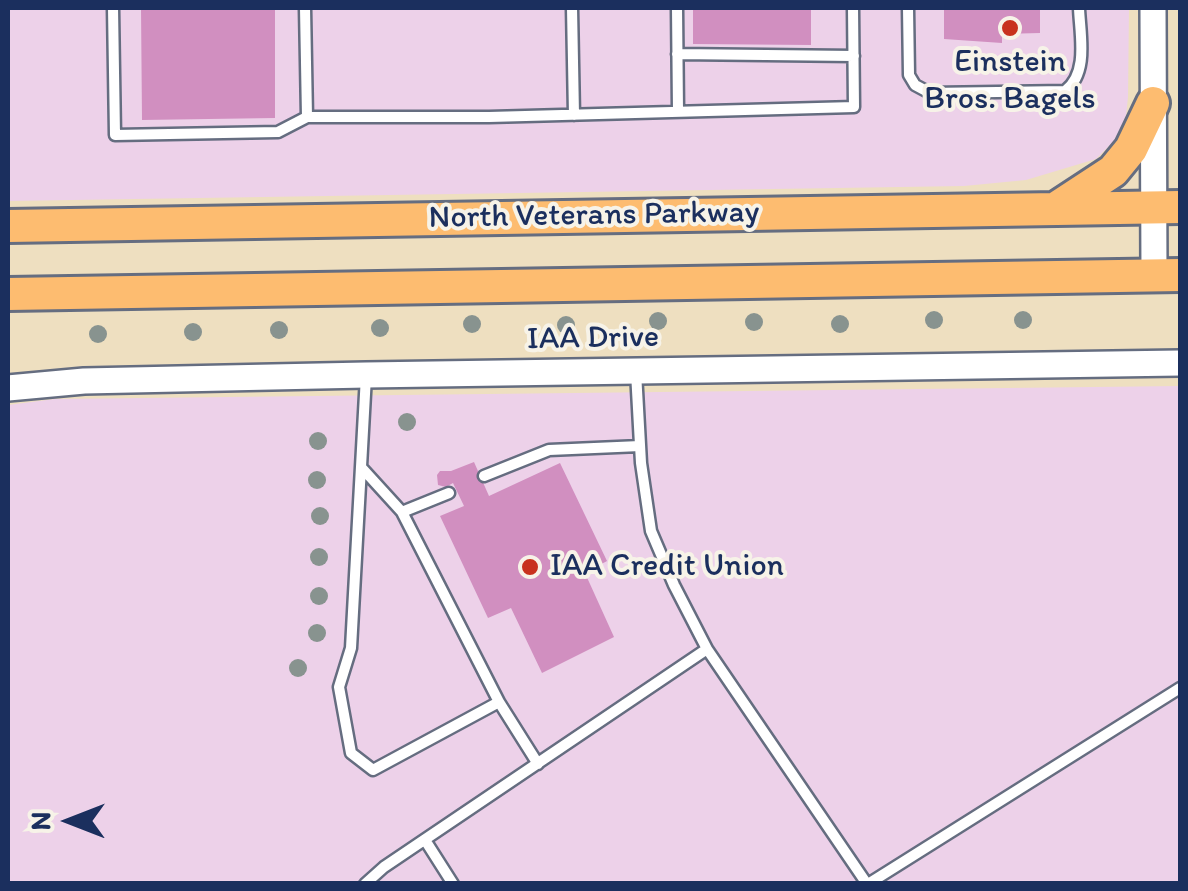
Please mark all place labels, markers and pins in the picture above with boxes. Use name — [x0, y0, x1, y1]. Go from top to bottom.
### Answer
marker: Einstein Bros. Bagels — [999, 17, 1021, 39]
place label: Einstein Bros. Bagels — [924, 44, 1096, 119]
place label: IAA Credit Union — [550, 548, 784, 586]
marker: IAA Credit Union — [519, 556, 541, 578]

